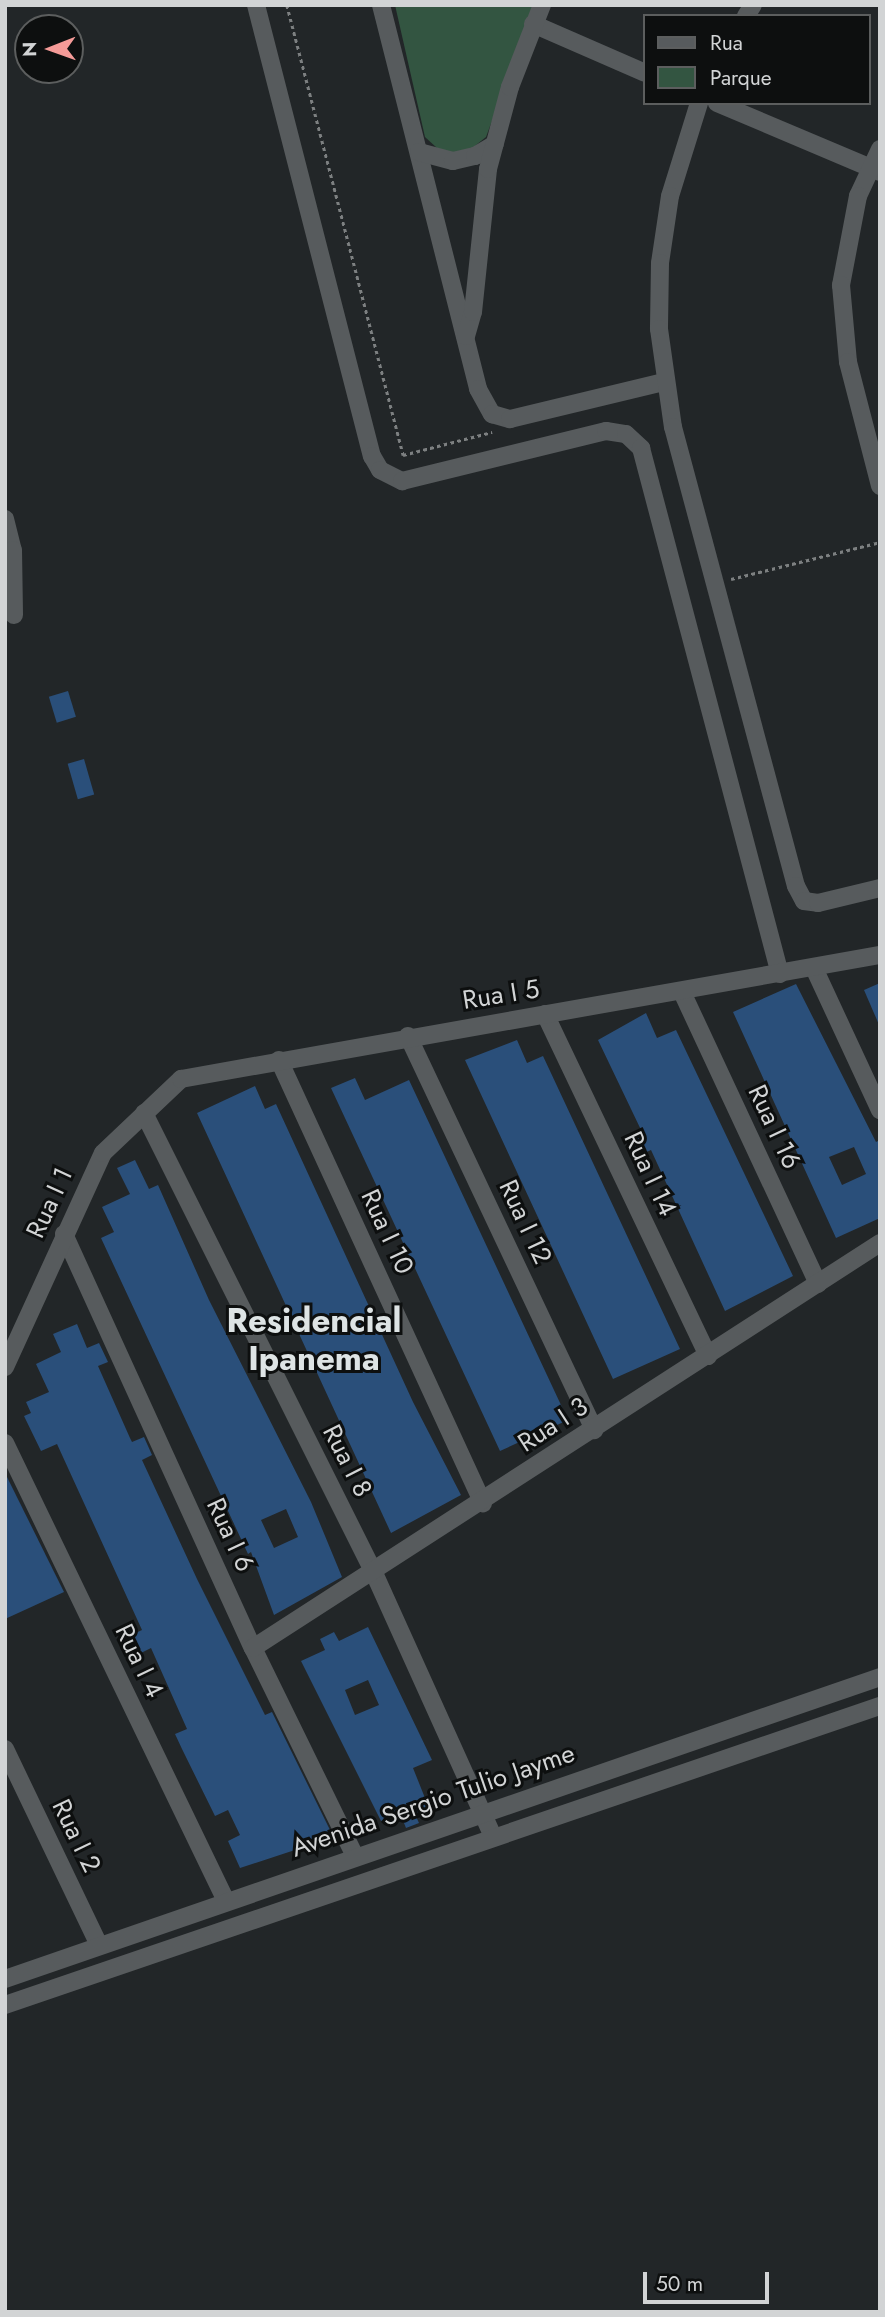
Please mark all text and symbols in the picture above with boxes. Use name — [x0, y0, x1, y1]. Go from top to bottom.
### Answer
north arrow — [14, 14, 84, 84]
legend — [644, 14, 871, 105]
text: Rua — [710, 28, 743, 58]
text: N — [16, 42, 43, 57]
text: Parque — [710, 63, 772, 93]
street label: Rua I 5 — [460, 974, 542, 1016]
street label: Rua I 16 — [741, 1080, 807, 1174]
street label: Rua I 14 — [617, 1127, 683, 1221]
street label: Rua I 1 — [20, 1163, 80, 1243]
street label: Rua I 12 — [492, 1175, 558, 1269]
street label: Rua I 10 — [354, 1185, 420, 1279]
district label: Residencial Ipanema — [227, 1301, 401, 1379]
street label: Rua I 3 — [512, 1391, 594, 1459]
street label: Rua I 8 — [316, 1420, 378, 1502]
street label: Rua I 6 — [199, 1493, 261, 1577]
street label: Rua I 4 — [108, 1619, 170, 1703]
street label: Avenida Sergio Tulio Jayme — [287, 1738, 579, 1864]
street label: Rua I 2 — [45, 1794, 107, 1878]
scale bar — [647, 2258, 773, 2302]
text: 50 m — [656, 2269, 703, 2299]

